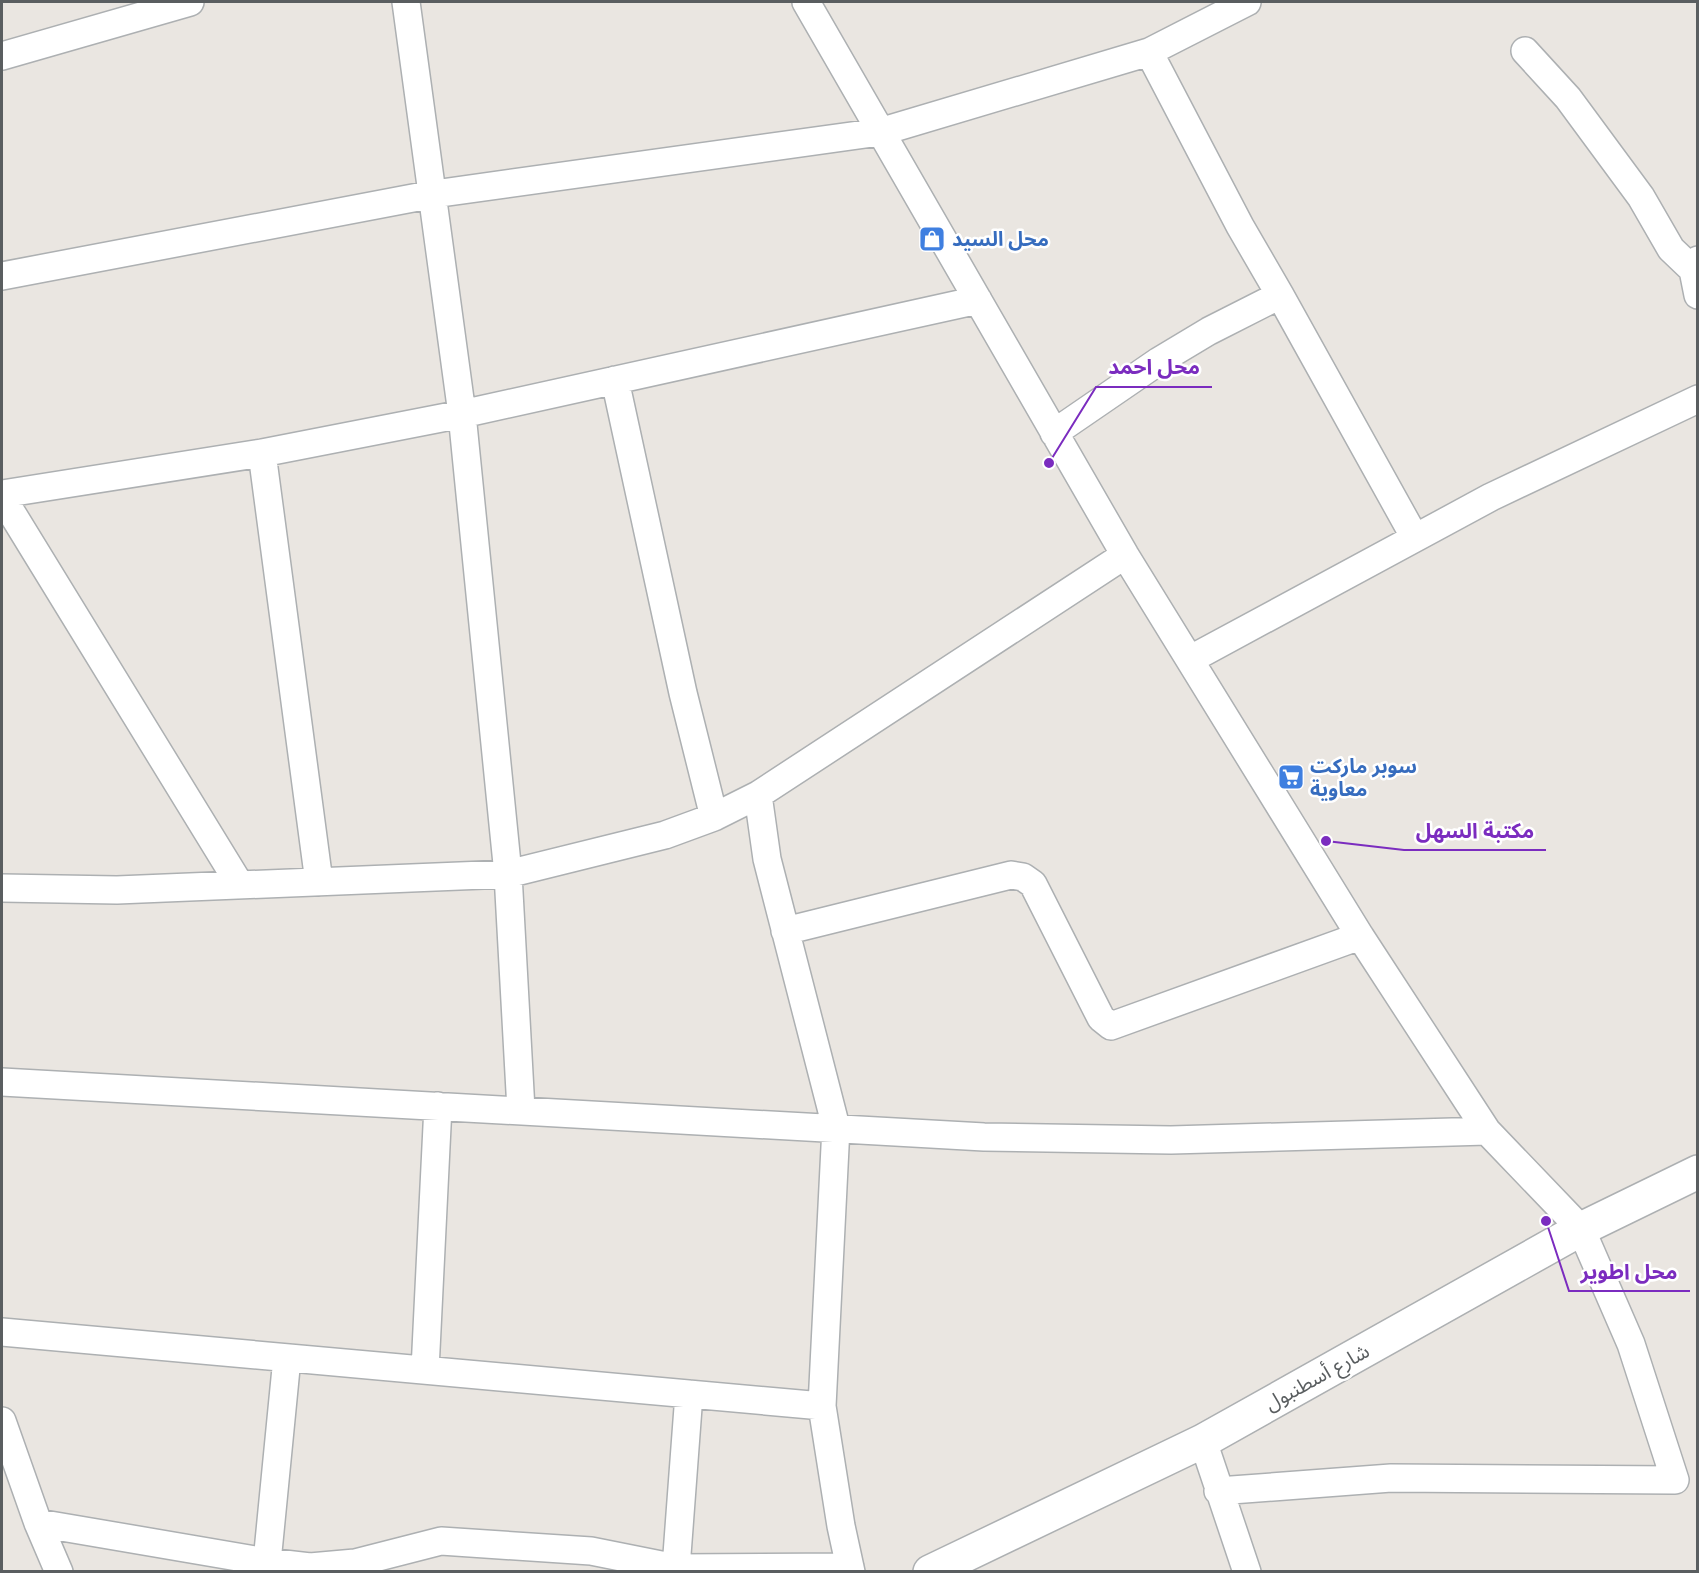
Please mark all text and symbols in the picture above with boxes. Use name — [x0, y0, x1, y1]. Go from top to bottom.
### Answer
shop icon: محل السيد — [917, 224, 947, 254]
place label: محل السيد — [952, 226, 1049, 251]
callout: محل احمد — [1096, 348, 1212, 387]
text: محل احمد — [1108, 353, 1200, 379]
place label: سوبر ماركت معاوية — [1310, 753, 1417, 801]
supermarket icon: سوبر ماركت معاوية — [1276, 762, 1306, 792]
callout: مكتبة السهل — [1404, 811, 1546, 850]
text: مكتبة السهل — [1416, 817, 1534, 843]
callout: محل اطوير — [1569, 1252, 1690, 1291]
text: محل اطوير — [1580, 1258, 1677, 1284]
street label: شارع أسطنبول — [1260, 1338, 1375, 1418]

